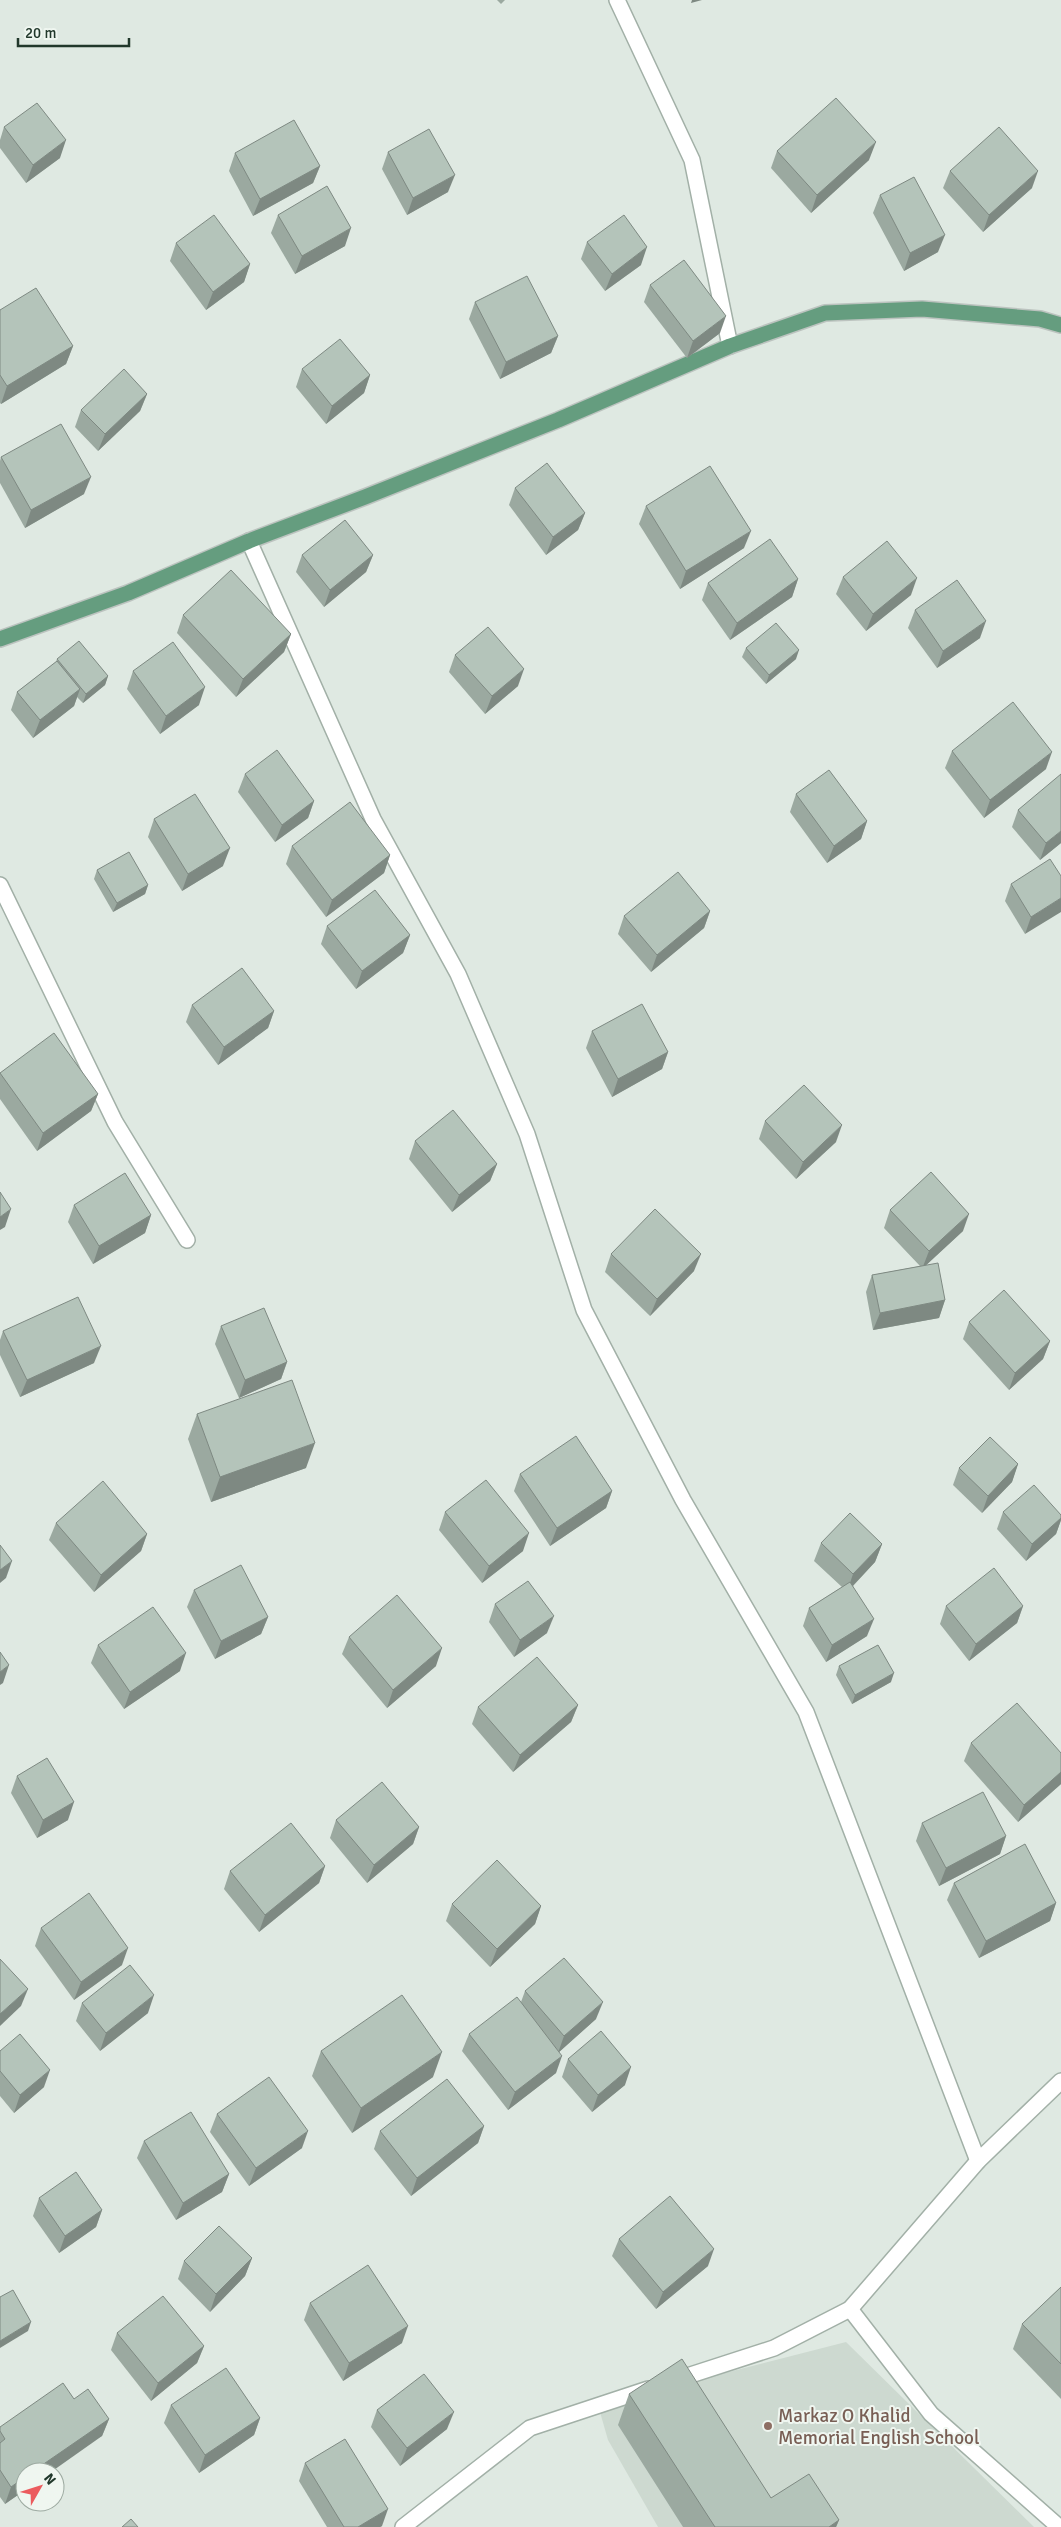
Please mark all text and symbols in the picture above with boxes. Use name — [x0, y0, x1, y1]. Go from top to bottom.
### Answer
scale bar — [18, 15, 129, 47]
text: 20 m — [25, 24, 56, 42]
place label: Markaz O Khalid Memorial English School — [778, 2404, 980, 2450]
marker: Markaz O Khalid Memorial English School — [762, 2420, 774, 2432]
north arrow — [15, 2462, 65, 2512]
text: N — [40, 2470, 59, 2488]

